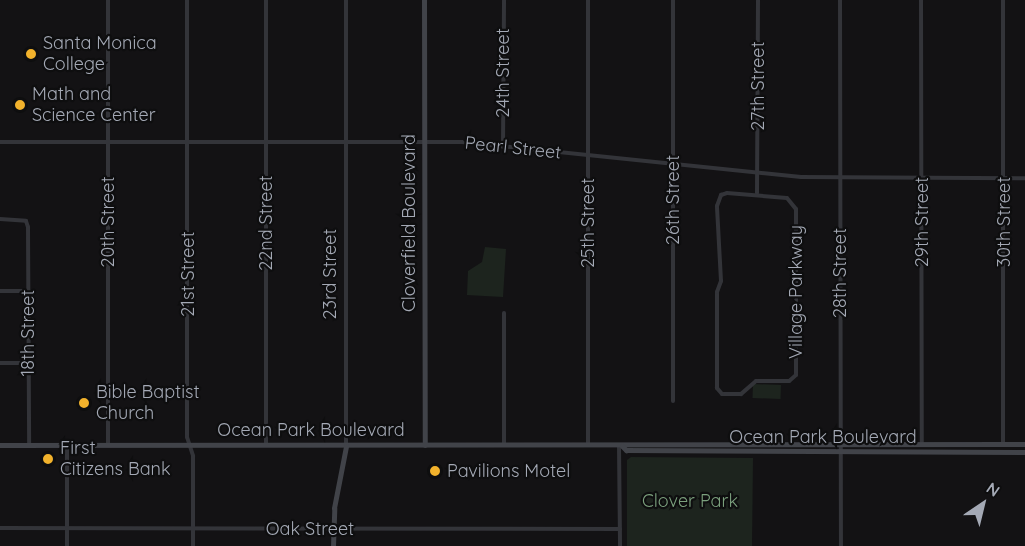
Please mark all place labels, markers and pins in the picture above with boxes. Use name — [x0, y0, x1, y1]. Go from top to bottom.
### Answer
place label: Santa Monica College — [43, 33, 157, 76]
marker: Santa Monica College — [24, 47, 38, 61]
place label: Math and Science Center — [32, 84, 156, 127]
marker: Math and Science Center — [13, 98, 27, 112]
place label: Bible Baptist Church — [96, 382, 200, 424]
marker: Bible Baptist Church — [77, 396, 91, 410]
place label: First Citizens Bank — [60, 438, 171, 480]
marker: First Citizens Bank — [41, 452, 55, 466]
place label: Pavilions Motel — [447, 460, 570, 482]
marker: Pavilions Motel — [428, 464, 442, 478]

